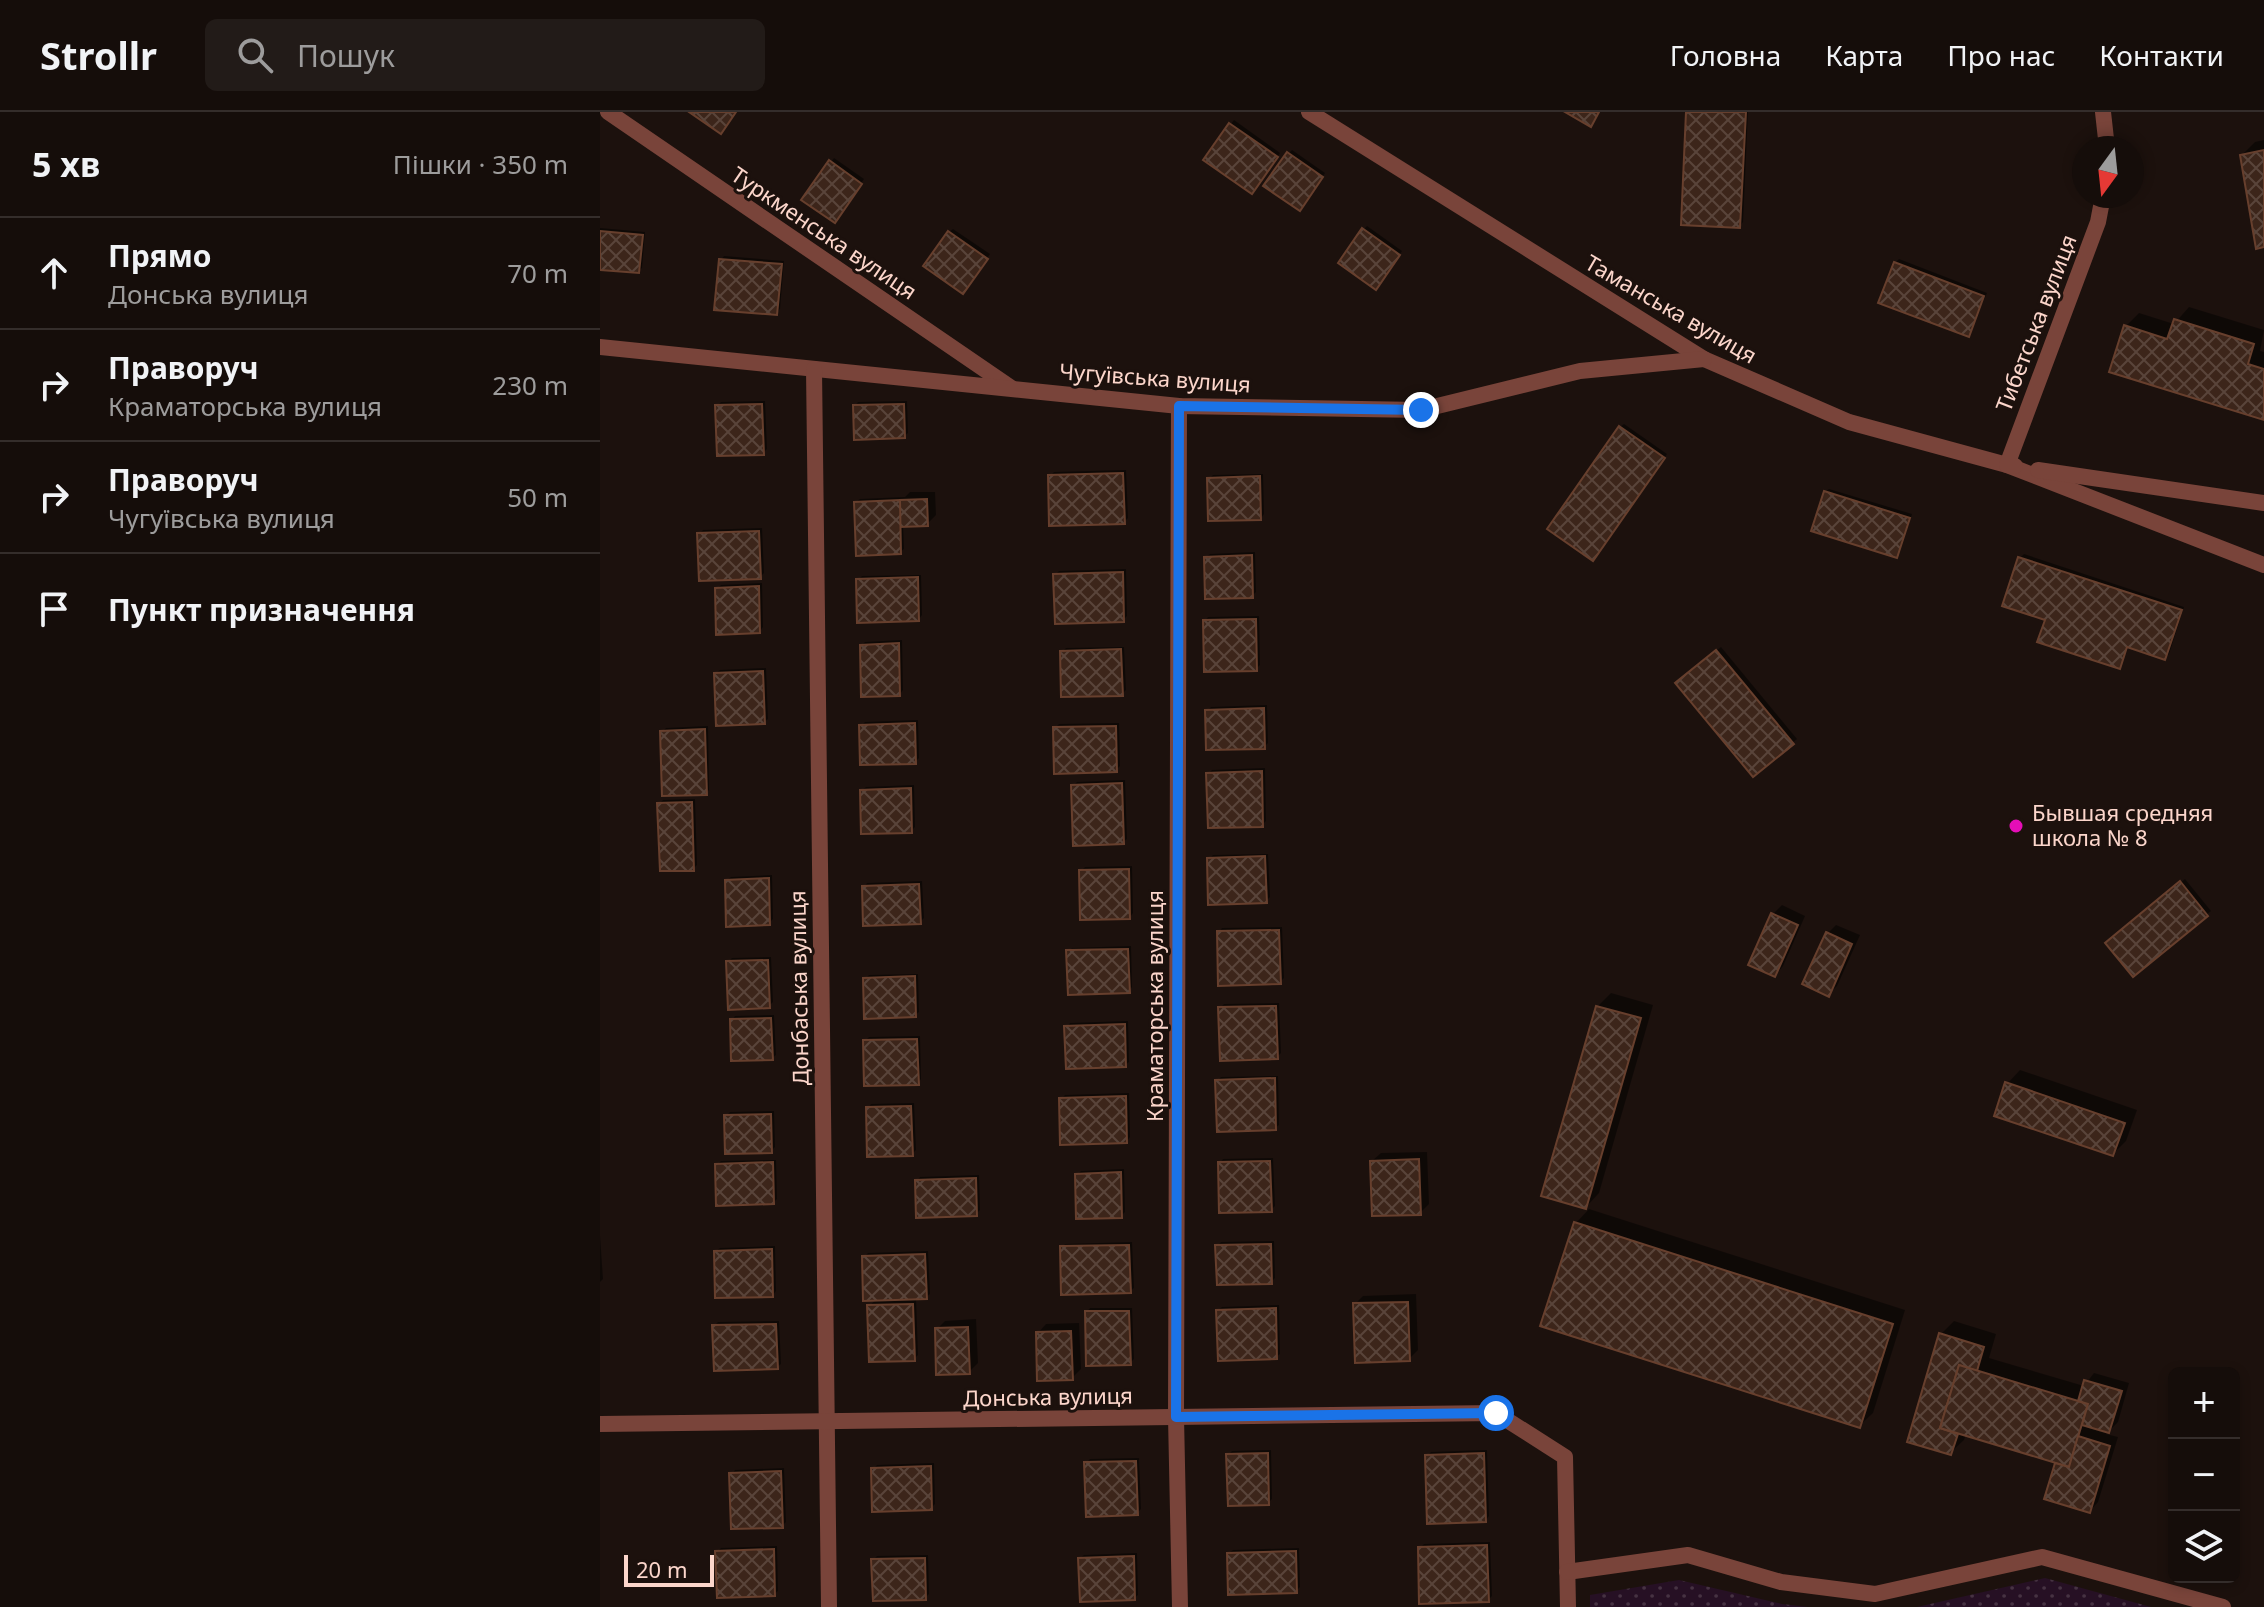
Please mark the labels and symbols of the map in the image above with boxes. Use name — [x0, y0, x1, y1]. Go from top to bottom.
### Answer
north arrow — [2072, 136, 2144, 208]
street label: Туркменська вулиця — [726, 159, 923, 305]
street label: Тибетська вулиця — [1987, 230, 2083, 415]
street label: Таманська вулиця — [1580, 247, 1763, 369]
street label: Чугуївська вулиця — [1058, 355, 1252, 399]
route end — [1403, 392, 1439, 428]
place label: Бывшая средняя школа № 8 — [2032, 797, 2213, 852]
marker: Бывшая средняя школа № 8 — [2007, 817, 2025, 835]
street label: Донбаська вулиця — [781, 890, 815, 1086]
street label: Краматорська вулиця — [1139, 890, 1169, 1122]
street label: Донська вулиця — [963, 1380, 1133, 1412]
route start — [1478, 1395, 1514, 1431]
scale bar — [624, 1551, 714, 1587]

